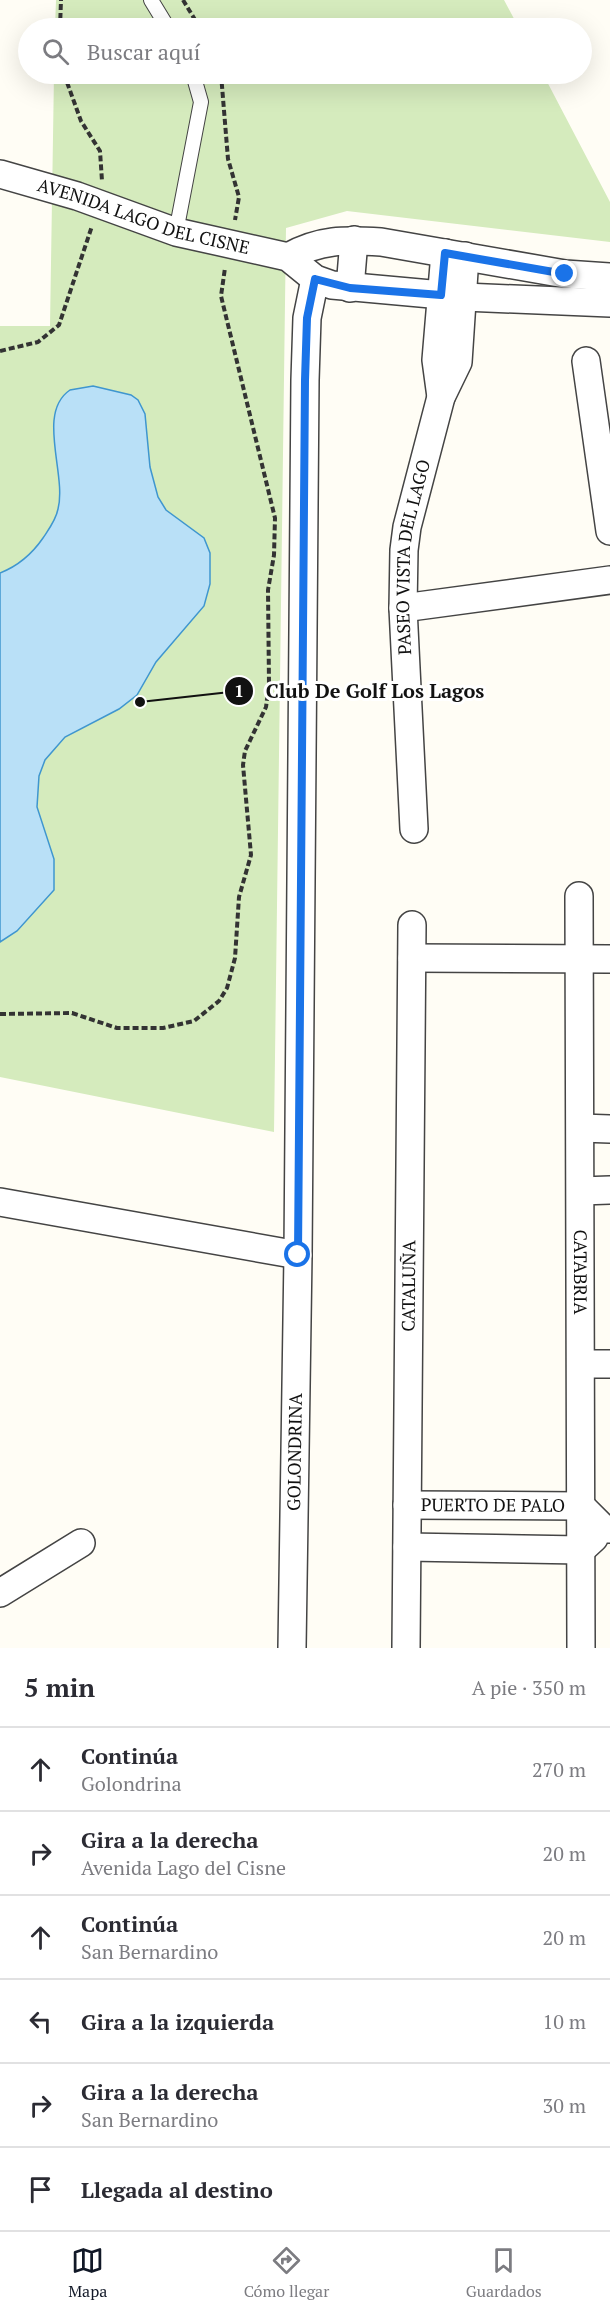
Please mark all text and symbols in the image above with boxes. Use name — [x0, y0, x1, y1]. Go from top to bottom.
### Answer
search box — [18, 18, 592, 84]
icon: search — [39, 35, 72, 68]
text: Buscar aquí — [87, 37, 200, 66]
street label: AVENIDA LAGO DEL CISNE — [35, 172, 252, 259]
route end — [551, 260, 577, 286]
street label: PASEO VISTA DEL LAGO — [390, 457, 435, 656]
callout: Club De Golf Los Lagos — [224, 672, 496, 710]
text: Club De Golf Los Lagos — [266, 677, 484, 704]
text: 1 — [234, 678, 244, 702]
street label: CATABRIA — [569, 1229, 593, 1315]
street label: CATALUÑA — [396, 1239, 420, 1332]
route start — [284, 1241, 310, 1267]
street label: GOLONDRINA — [281, 1392, 307, 1511]
street label: PUERTO DE PALO — [421, 1492, 565, 1517]
text: 5 min — [24, 1670, 95, 1704]
text: A pie · 350 m — [472, 1674, 586, 1701]
text: Continúa — [81, 1741, 178, 1770]
icon: ahead — [24, 1753, 57, 1786]
text: 270 m — [532, 1756, 586, 1783]
text: Golondrina — [81, 1770, 182, 1797]
text: Gira a la derecha — [81, 1825, 259, 1854]
icon: right — [24, 1837, 57, 1870]
text: 20 m — [543, 1840, 586, 1867]
text: Avenida Lago del Cisne — [81, 1854, 286, 1881]
text: Continúa — [81, 1909, 178, 1938]
icon: ahead — [24, 1921, 57, 1954]
text: 20 m — [543, 1924, 586, 1951]
text: San Bernardino — [81, 1938, 218, 1965]
icon: left — [24, 2005, 57, 2038]
text: Gira a la izquierda — [81, 2007, 274, 2036]
text: 10 m — [543, 2008, 586, 2035]
text: Gira a la derecha — [81, 2077, 259, 2106]
icon: right — [24, 2089, 57, 2122]
text: 30 m — [543, 2092, 586, 2119]
text: San Bernardino — [81, 2106, 218, 2133]
icon: arrive — [24, 2173, 57, 2206]
text: Llegada al destino — [81, 2175, 273, 2204]
tab: Mapa — [68, 2244, 107, 2302]
tab: Cómo llegar — [244, 2244, 329, 2302]
tab: Guardados — [466, 2244, 542, 2302]

